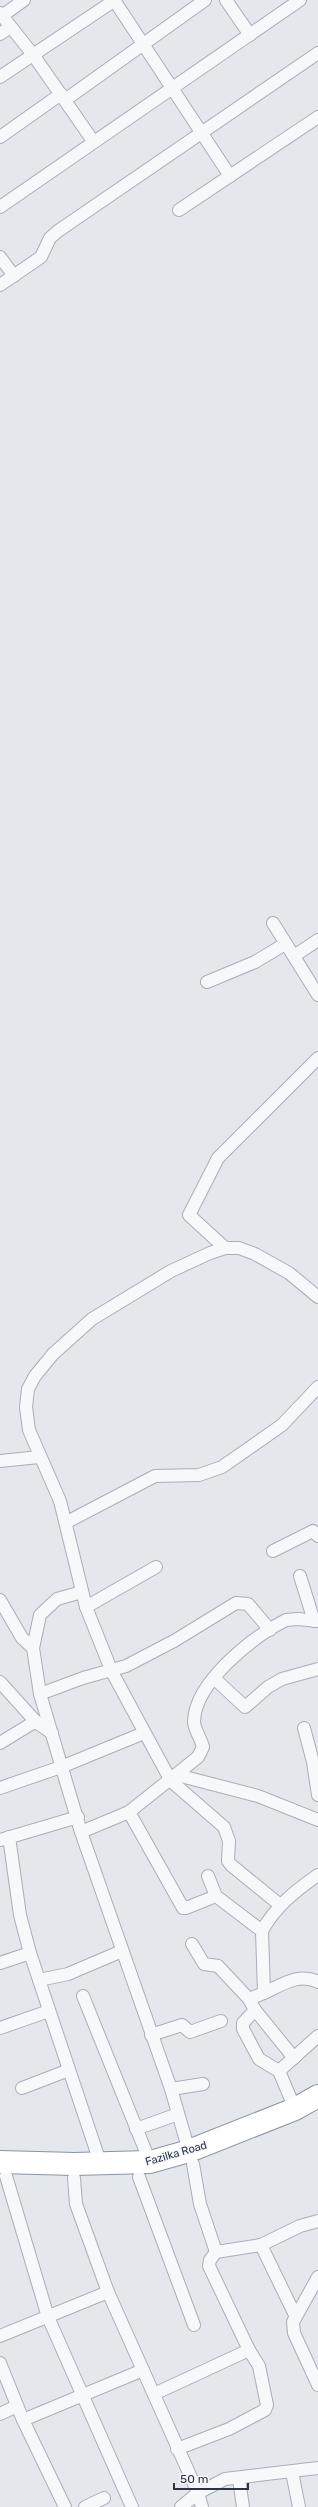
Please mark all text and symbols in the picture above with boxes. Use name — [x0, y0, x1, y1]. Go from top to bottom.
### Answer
street label: Fazilka Road — [144, 2138, 208, 2168]
scale bar — [174, 2465, 248, 2491]
text: 50 m — [180, 2472, 208, 2486]

